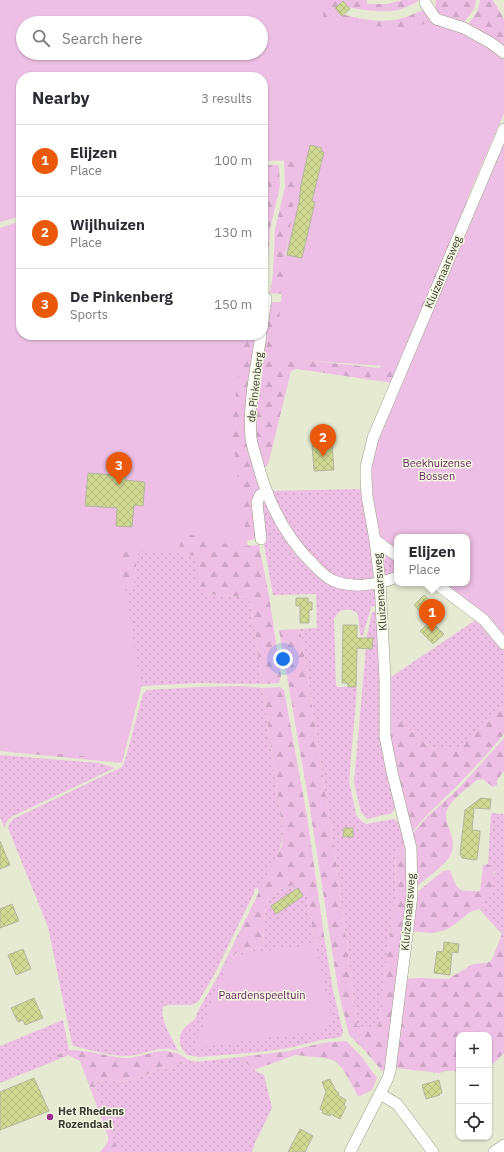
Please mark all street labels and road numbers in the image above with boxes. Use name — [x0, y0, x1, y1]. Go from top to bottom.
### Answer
street label: Kluizenaarsweg — [421, 233, 465, 310]
street label: de Pinkenberg — [244, 351, 266, 423]
street label: Kluizenaarsweg — [370, 553, 390, 631]
street label: Kluizenaarsweg — [398, 873, 418, 951]

